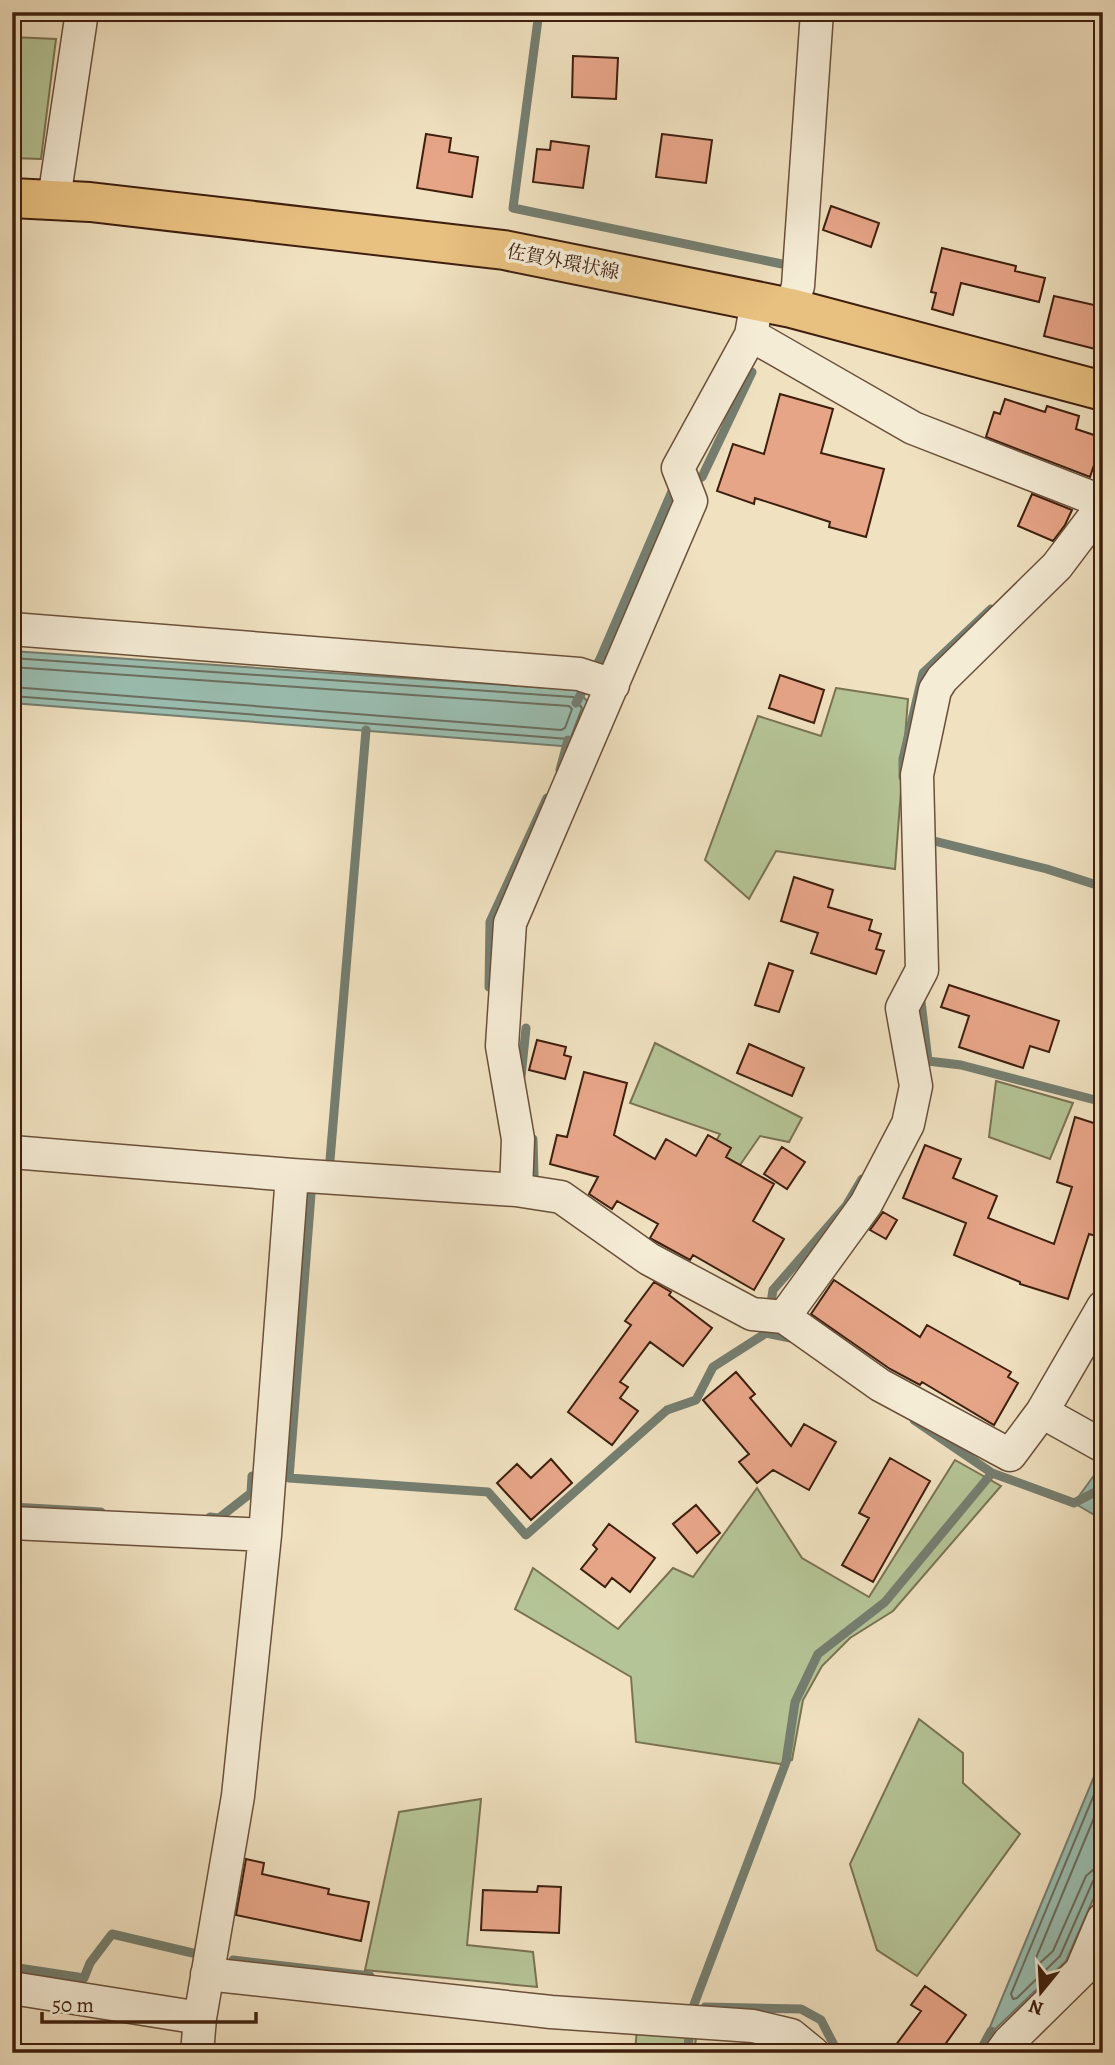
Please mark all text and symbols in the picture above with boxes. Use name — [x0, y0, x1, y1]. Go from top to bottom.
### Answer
street label: 佐賀外環状線 — [505, 238, 621, 286]
north arrow — [1006, 1956, 1076, 2026]
scale bar — [42, 1981, 256, 2025]
text: 50 m — [52, 1991, 94, 2019]
text: N — [1025, 1993, 1047, 2022]

